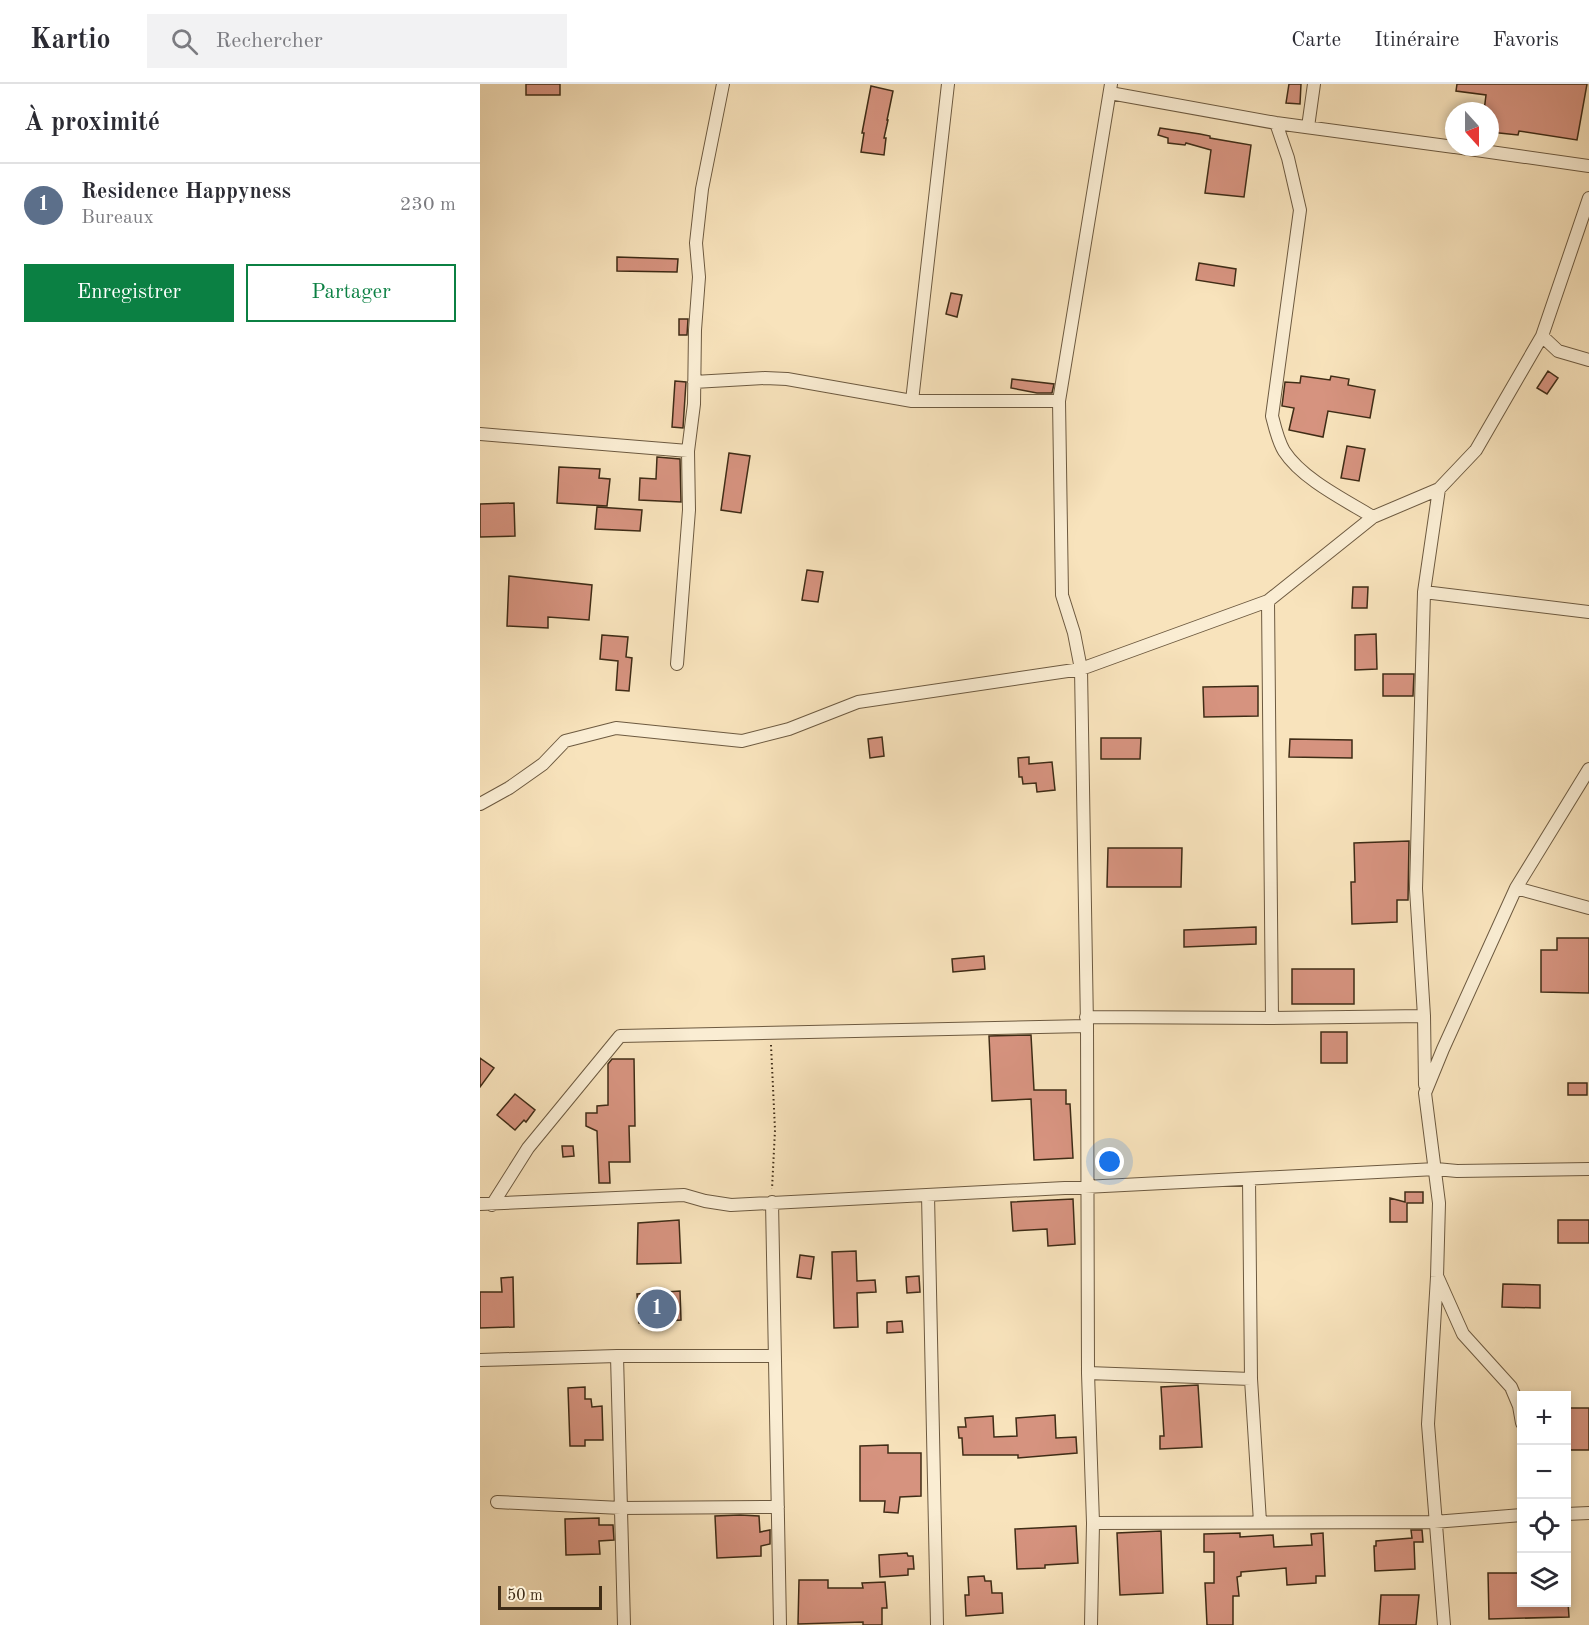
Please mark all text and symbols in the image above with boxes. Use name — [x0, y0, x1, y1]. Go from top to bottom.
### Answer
search box — [147, 14, 567, 68]
icon: search — [168, 25, 201, 58]
text: Kartio — [30, 27, 111, 55]
text: Rechercher — [216, 30, 323, 52]
text: Carte — [1291, 30, 1341, 51]
text: Itinéraire — [1374, 30, 1460, 51]
text: Favoris — [1493, 30, 1559, 51]
north arrow — [1445, 102, 1499, 156]
text: À proximité — [24, 110, 160, 136]
text: Residence Happyness — [81, 181, 291, 203]
text: 1 — [38, 195, 49, 215]
text: 230 m — [400, 195, 456, 215]
text: Bureaux — [81, 208, 154, 228]
button: Enregistrer — [24, 264, 234, 322]
button: Partager — [246, 264, 456, 322]
your location — [1095, 1147, 1124, 1176]
pin: 1 — [638, 1286, 676, 1332]
map controls — [1517, 1391, 1571, 1607]
button: + — [1517, 1391, 1571, 1445]
button: − — [1517, 1445, 1571, 1499]
button: locate — [1517, 1499, 1571, 1553]
button: layers — [1517, 1553, 1571, 1607]
scale bar — [498, 1583, 602, 1610]
text: 50 m — [507, 1588, 543, 1604]

